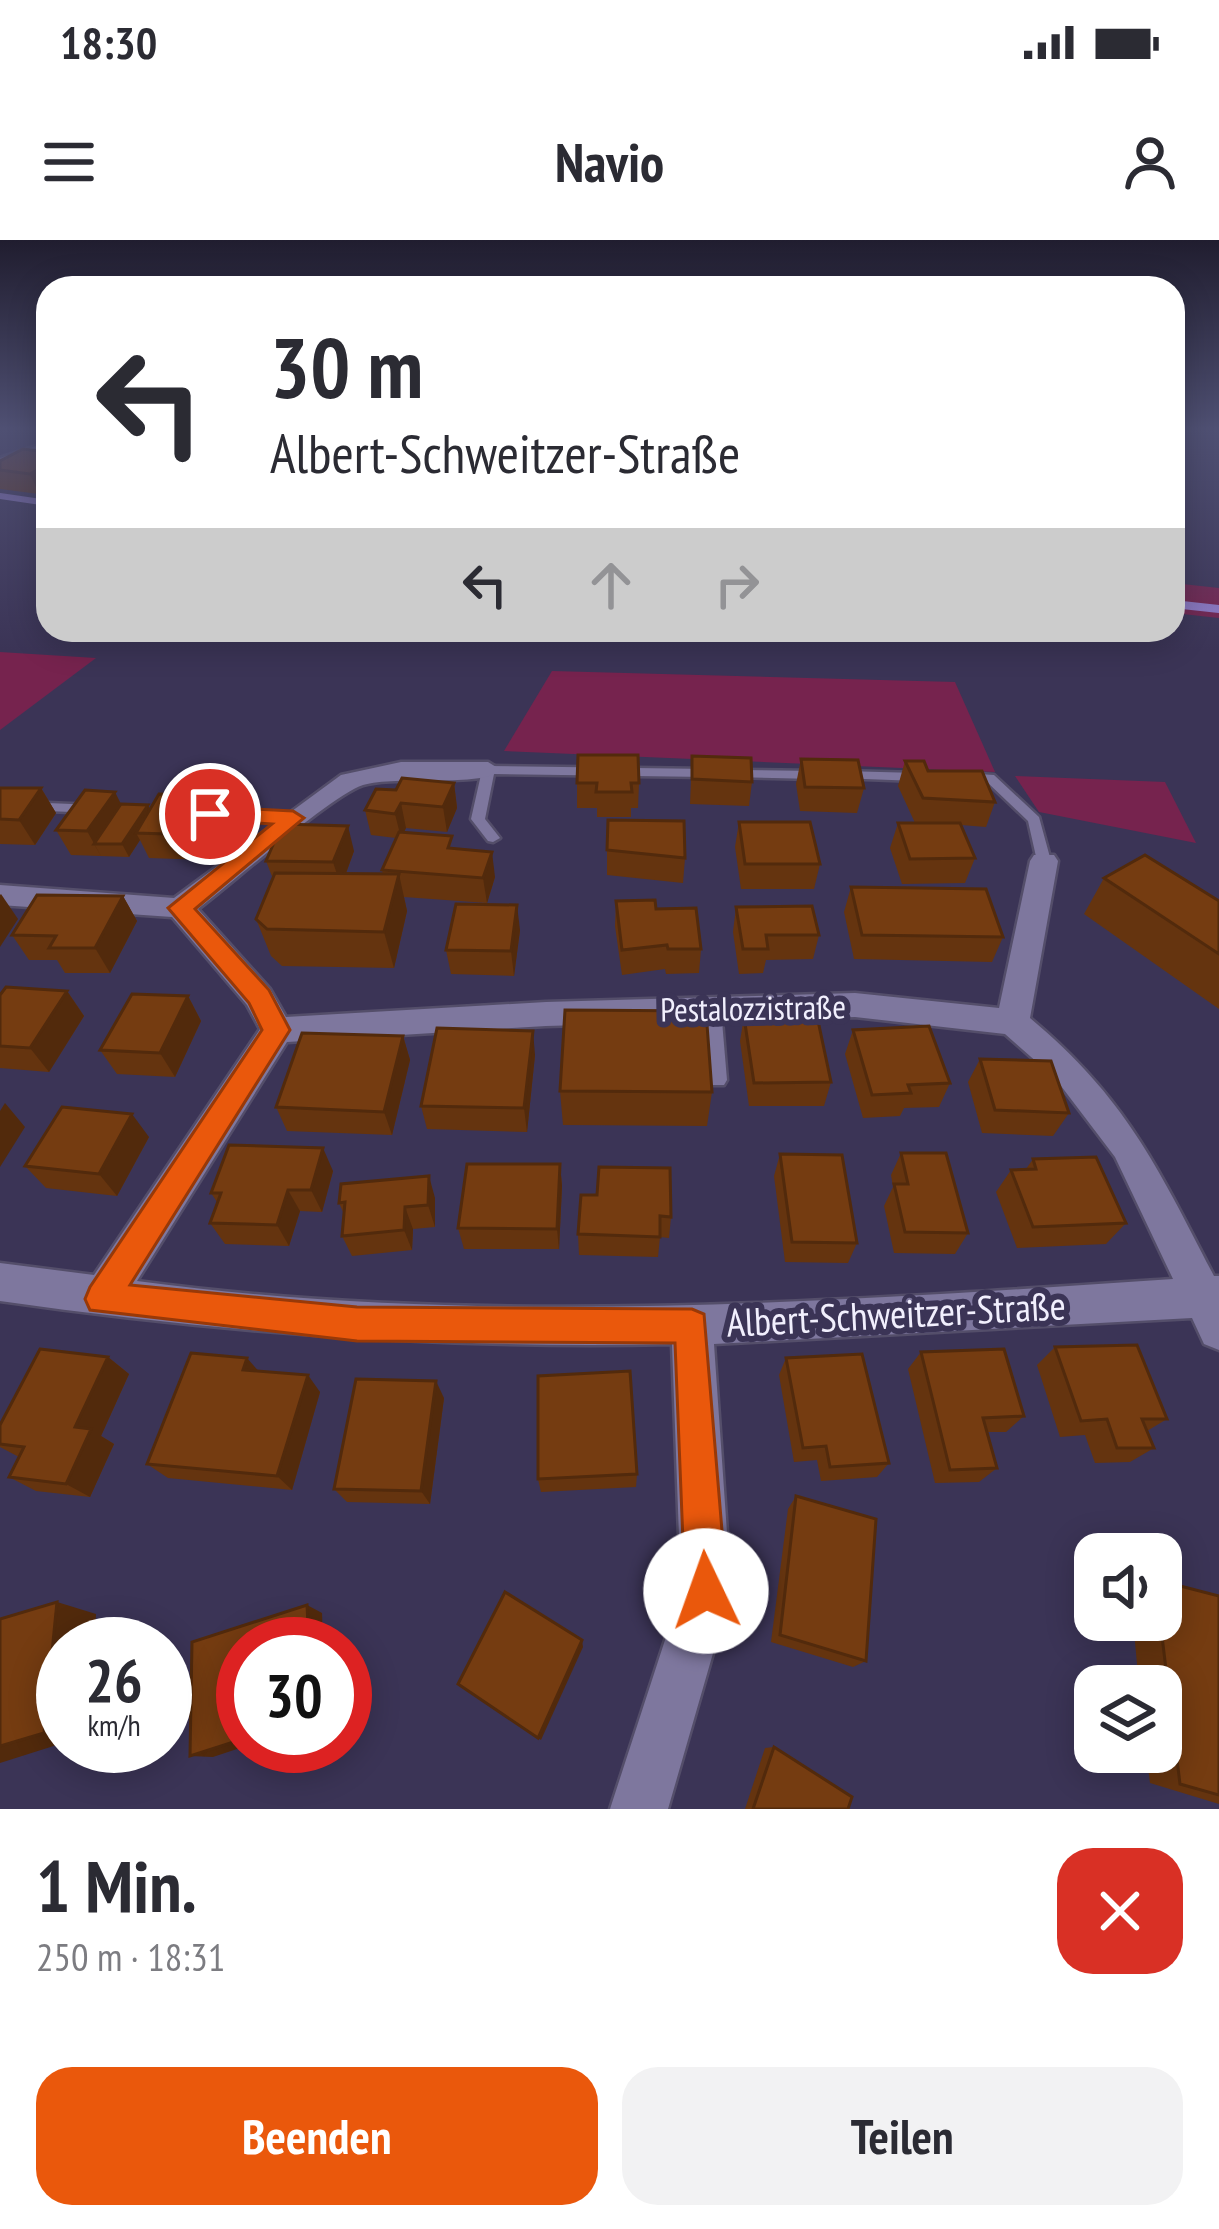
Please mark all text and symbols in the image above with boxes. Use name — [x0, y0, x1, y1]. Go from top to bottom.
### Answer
text: 18:30 — [60, 13, 157, 71]
text: Navio — [555, 127, 664, 197]
icon: menu — [36, 129, 102, 195]
icon: person — [1117, 129, 1183, 195]
text: 30 m — [270, 312, 423, 421]
icon: left — [72, 324, 228, 480]
text: Albert-Schweitzer-Straße — [270, 418, 740, 488]
icon: left — [452, 552, 518, 618]
icon: ahead — [578, 552, 644, 618]
icon: right — [704, 552, 770, 618]
pin — [159, 763, 261, 865]
icon: arrive — [177, 781, 243, 847]
street label: Pestalozzistraße — [660, 984, 846, 1031]
street label: Albert-Schweitzer-Straße — [725, 1279, 1067, 1348]
position arrow — [643, 1528, 769, 1654]
map controls — [1074, 1533, 1182, 1773]
button: sound — [1074, 1533, 1182, 1641]
speed limit sign: 30 — [216, 1617, 372, 1773]
text: 26 — [85, 1641, 143, 1719]
button: layers — [1074, 1665, 1182, 1773]
text: km/h — [87, 1705, 141, 1744]
text: 1 Min. — [36, 1839, 197, 1932]
button: close — [1057, 1848, 1183, 1974]
text: 250 m · 18:31 — [36, 1931, 225, 1982]
button: Beenden — [36, 2067, 598, 2205]
button: Teilen — [622, 2067, 1183, 2205]

